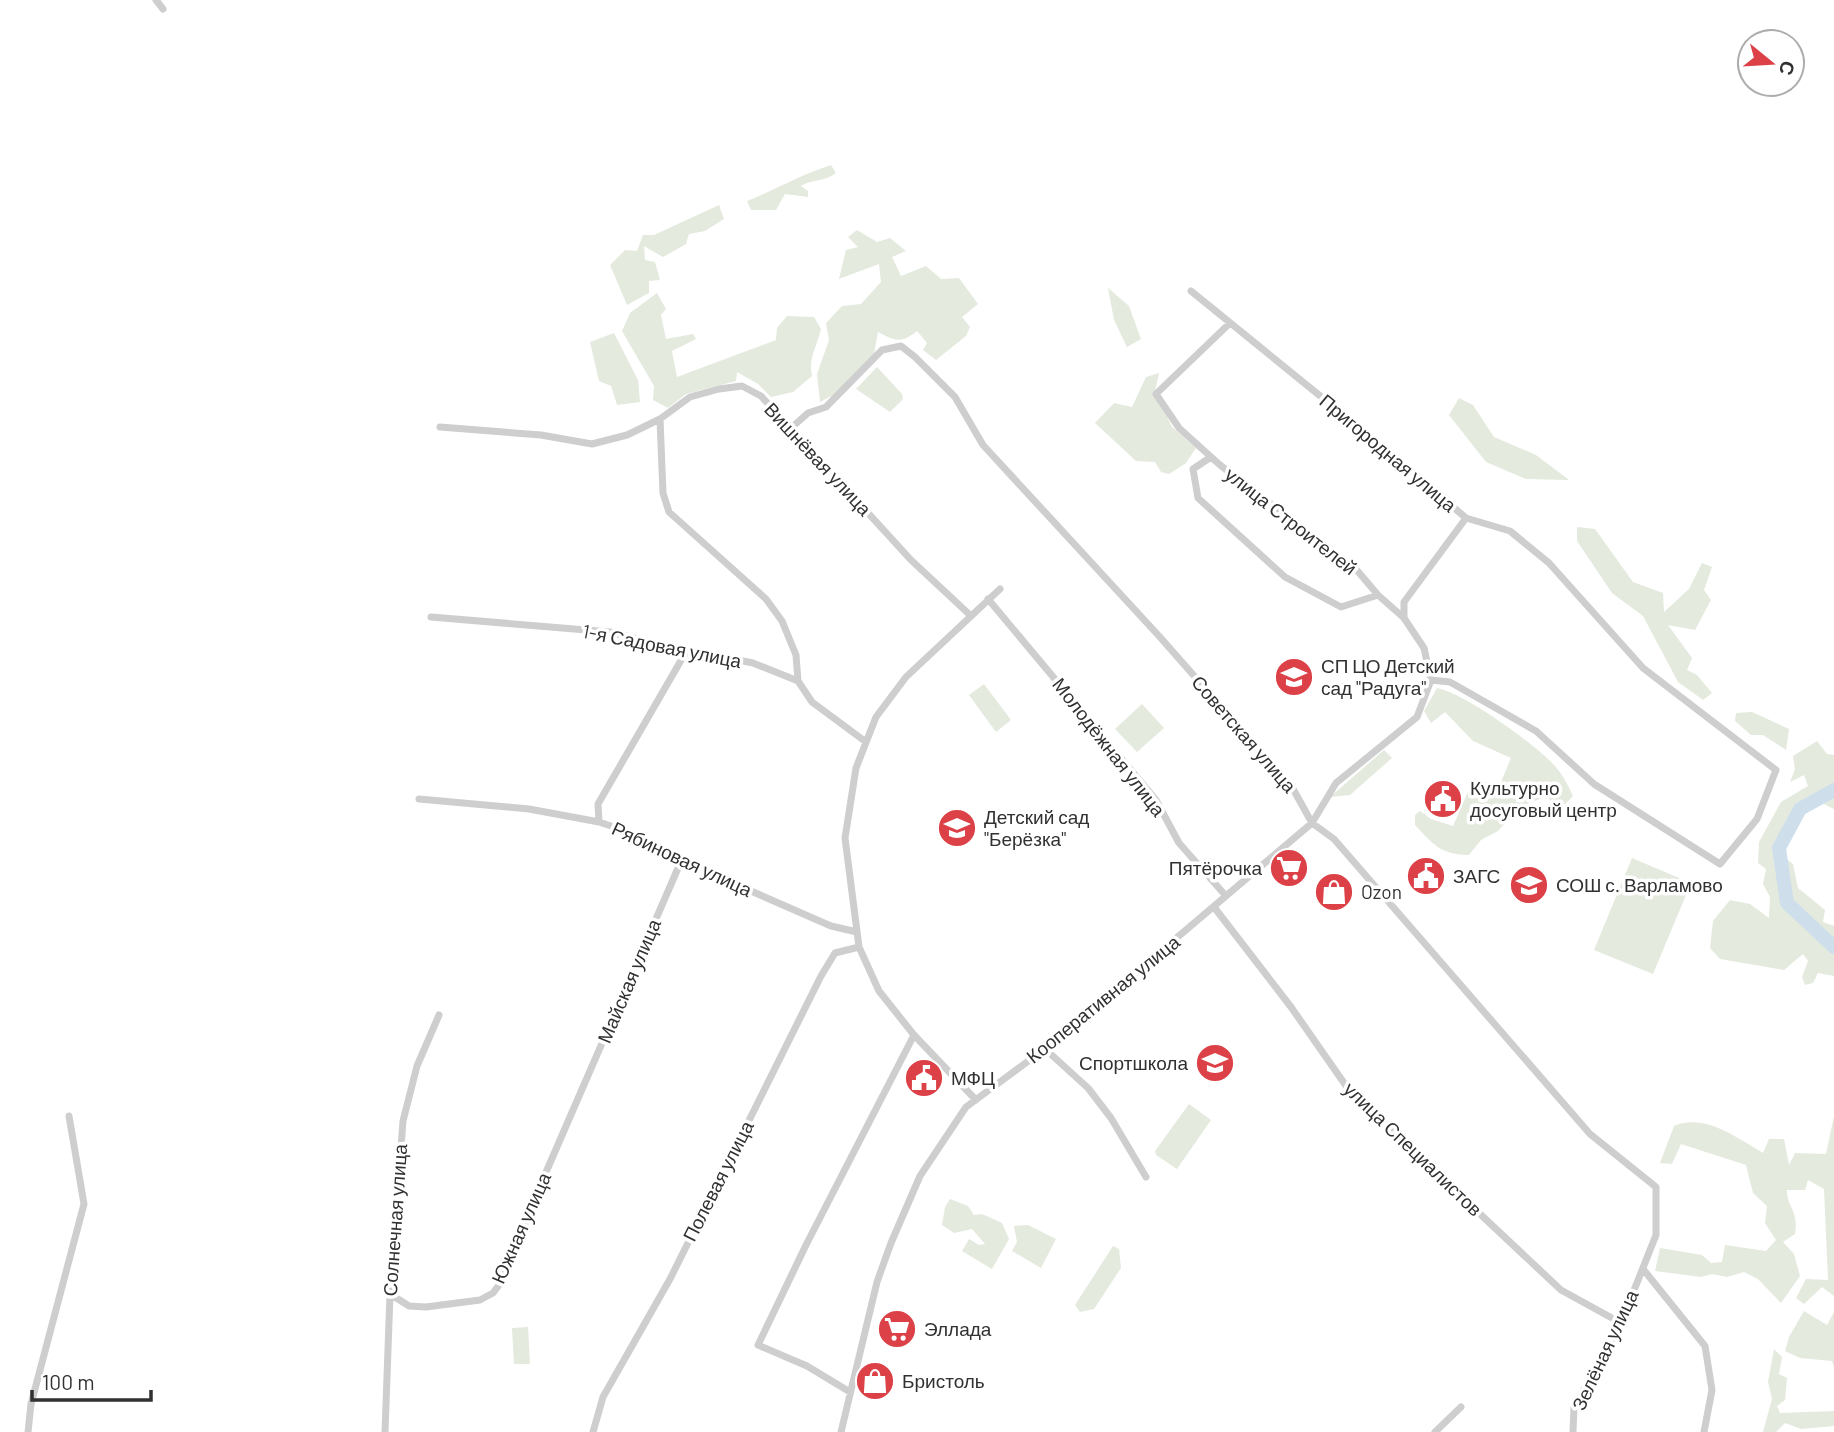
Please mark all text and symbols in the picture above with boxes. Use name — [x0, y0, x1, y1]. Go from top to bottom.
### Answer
north arrow — [1736, 28, 1806, 98]
text: С — [1775, 58, 1801, 79]
street label: Пригородная улица — [1315, 389, 1462, 517]
street label: Вишнёвая улица — [760, 397, 877, 520]
street label: улица Строителей — [1221, 462, 1362, 579]
street label: 1-я Садовая улица — [581, 619, 744, 672]
place label: СП ЦО Детский сад "Радуга" — [1321, 654, 1455, 699]
school or university icon: СП ЦО Детский сад "Радуга" — [1273, 656, 1315, 698]
street label: Советская улица — [1187, 670, 1302, 797]
street label: Молодёжная улица — [1048, 673, 1171, 821]
place label: Культурно досуговый центр — [1470, 776, 1617, 821]
public building icon: Культурно досуговый центр — [1422, 778, 1464, 820]
place label: Детский сад "Берёзка" — [984, 805, 1089, 850]
school or university icon: Детский сад "Берёзка" — [936, 807, 978, 849]
street label: Рябиновая улица — [609, 816, 756, 901]
supermarket icon: Пятёрочка — [1268, 847, 1310, 889]
public building icon: ЗАГС — [1405, 855, 1447, 897]
place label: Пятёрочка — [1169, 856, 1262, 879]
place label: ЗАГС — [1453, 864, 1500, 887]
school or university icon: СОШ с. Варламово — [1508, 864, 1550, 906]
shop icon: Ozon — [1313, 871, 1355, 913]
place label: СОШ с. Варламово — [1556, 873, 1723, 896]
place label: Ozon — [1361, 880, 1402, 903]
street label: Майская улица — [592, 915, 665, 1046]
street label: Кооперативная улица — [1021, 929, 1184, 1068]
school or university icon: Спортшкола — [1194, 1042, 1236, 1084]
place label: Спортшкола — [1079, 1051, 1188, 1074]
public building icon: МФЦ — [903, 1057, 945, 1099]
place label: МФЦ — [951, 1066, 995, 1089]
street label: улица Специалистов — [1340, 1077, 1487, 1220]
street label: Полевая улица — [677, 1116, 758, 1245]
street label: Солнечная улица — [378, 1143, 411, 1297]
street label: Южная улица — [486, 1168, 555, 1287]
street label: Зелёная улица — [1567, 1285, 1643, 1414]
supermarket icon: Эллада — [876, 1308, 918, 1350]
place label: Эллада — [924, 1317, 992, 1340]
scale bar — [32, 1358, 150, 1402]
shop icon: Бристоль — [854, 1360, 896, 1402]
text: 100 m — [42, 1369, 95, 1394]
place label: Бристоль — [902, 1369, 985, 1392]

